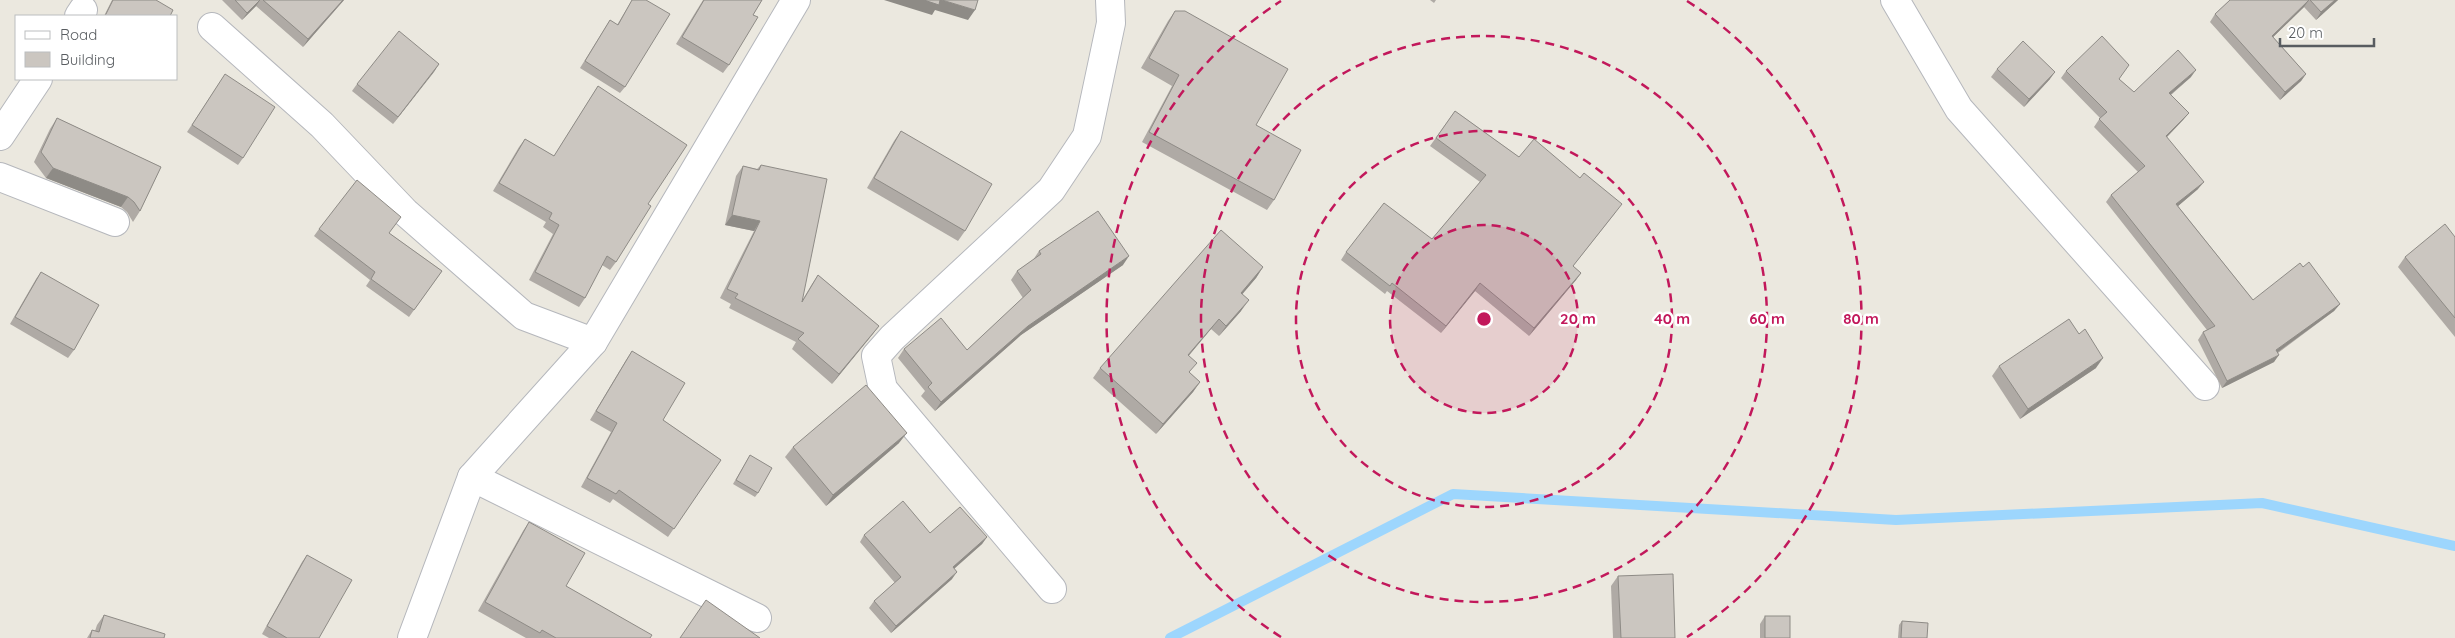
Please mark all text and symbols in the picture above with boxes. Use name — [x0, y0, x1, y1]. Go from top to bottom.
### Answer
legend — [15, 15, 178, 80]
scale bar — [2280, 15, 2374, 47]
text: 20 m — [2288, 23, 2323, 42]
text: Road — [60, 25, 97, 44]
text: Building — [60, 50, 115, 69]
text: 20 m — [1560, 309, 1596, 328]
text: 40 m — [1654, 309, 1690, 328]
text: 60 m — [1749, 309, 1785, 328]
text: 80 m — [1843, 309, 1879, 328]
centre of rings — [1475, 310, 1493, 328]

